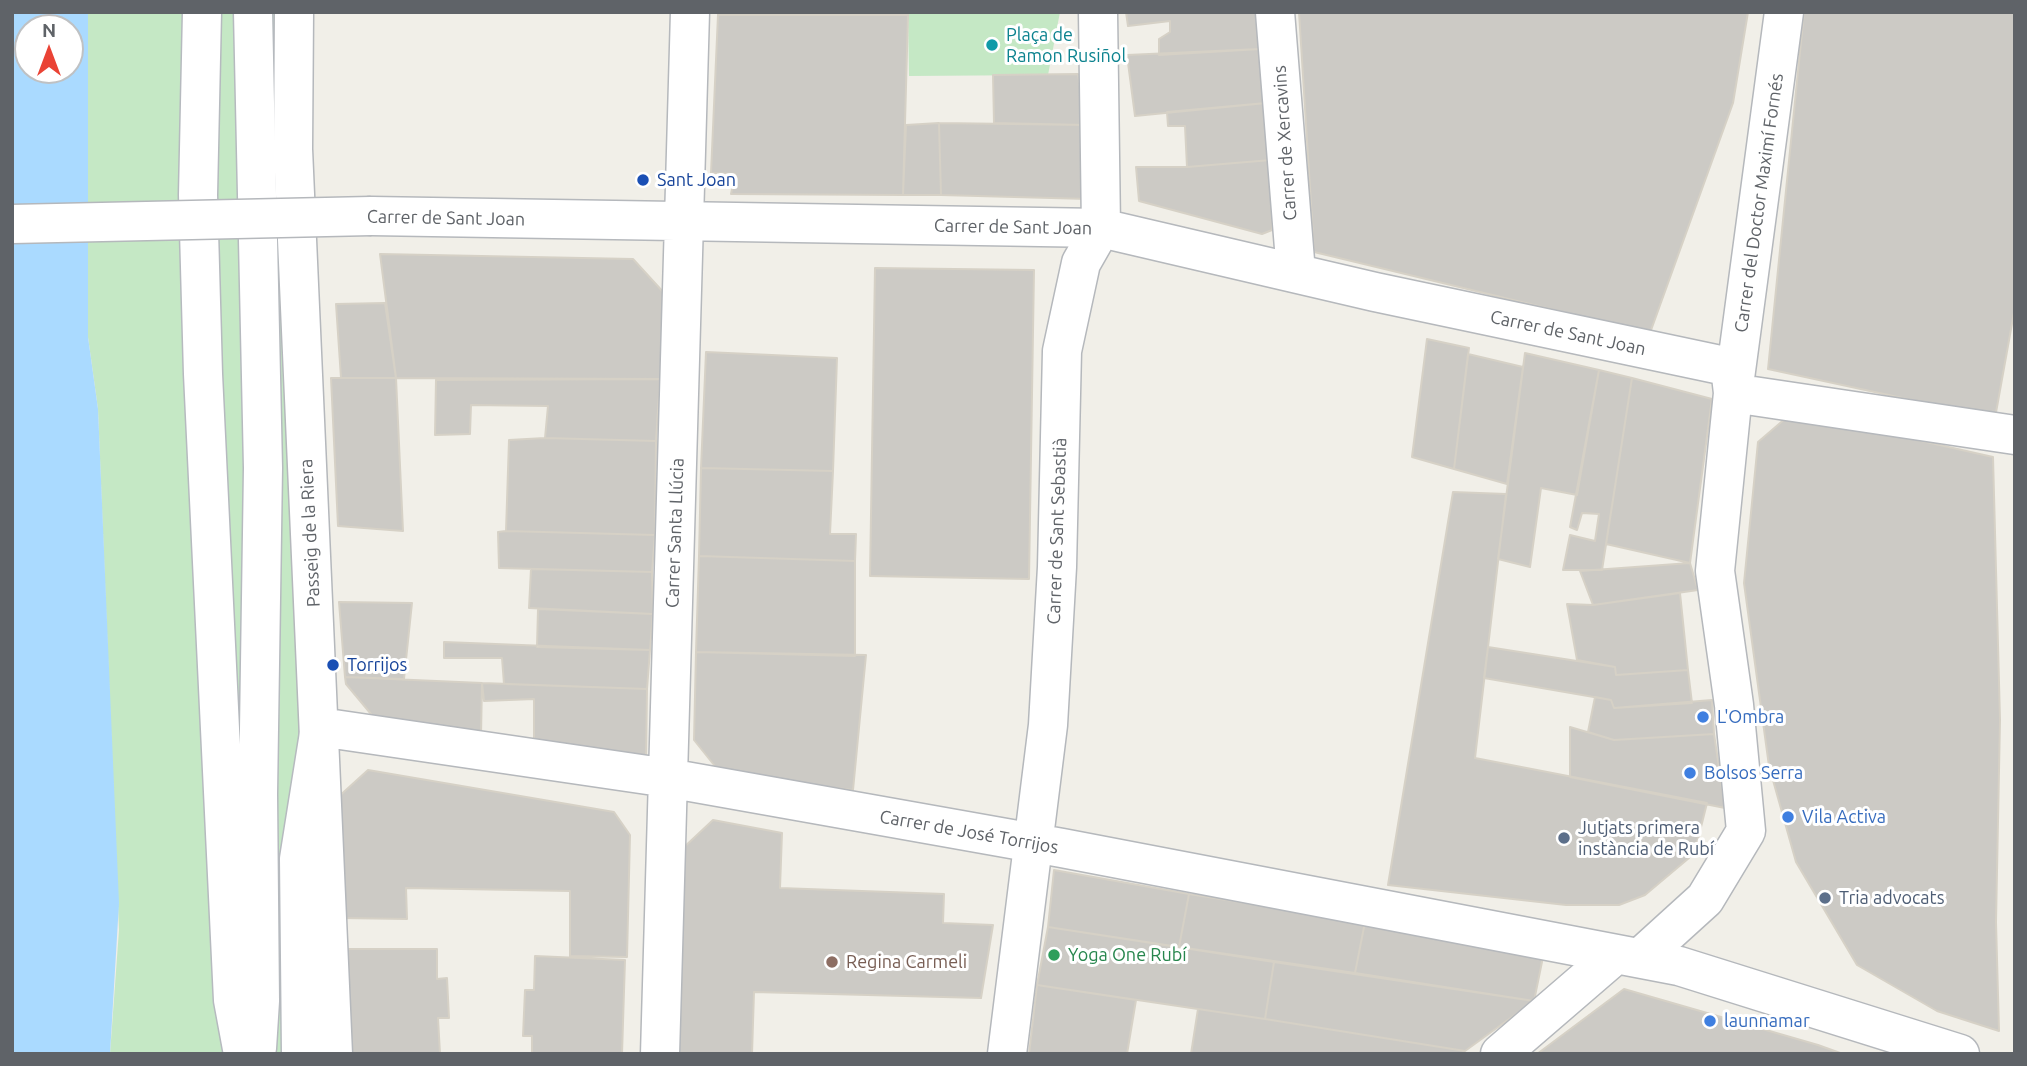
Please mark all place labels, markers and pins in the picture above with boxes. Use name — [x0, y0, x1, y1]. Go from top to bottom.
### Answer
place label: Plaça de Ramon Rusiñol — [1006, 24, 1126, 66]
marker: Plaça de Ramon Rusiñol — [984, 37, 1000, 53]
place label: Sant Joan — [657, 169, 736, 191]
marker: Sant Joan — [635, 172, 651, 188]
place label: Torrijos — [347, 654, 407, 676]
marker: Torrijos — [325, 657, 341, 673]
place label: L'Ombra — [1717, 706, 1784, 728]
marker: L'Ombra — [1695, 709, 1711, 725]
place label: Bolsos Serra — [1704, 762, 1803, 784]
marker: Bolsos Serra — [1682, 765, 1698, 781]
place label: Vila Activa — [1802, 806, 1886, 828]
marker: Vila Activa — [1780, 809, 1796, 825]
place label: Jutjats primera instància de Rubí — [1578, 817, 1714, 860]
marker: Jutjats primera instància de Rubí — [1556, 830, 1572, 846]
place label: Tria advocats — [1839, 887, 1944, 909]
marker: Tria advocats — [1817, 890, 1833, 906]
place label: Yoga One Rubí — [1068, 944, 1187, 966]
marker: Yoga One Rubí — [1046, 947, 1062, 963]
place label: Regina Carmeli — [846, 951, 967, 973]
marker: Regina Carmeli — [824, 954, 840, 970]
place label: launnamar — [1724, 1010, 1810, 1032]
marker: launnamar — [1702, 1013, 1718, 1029]

